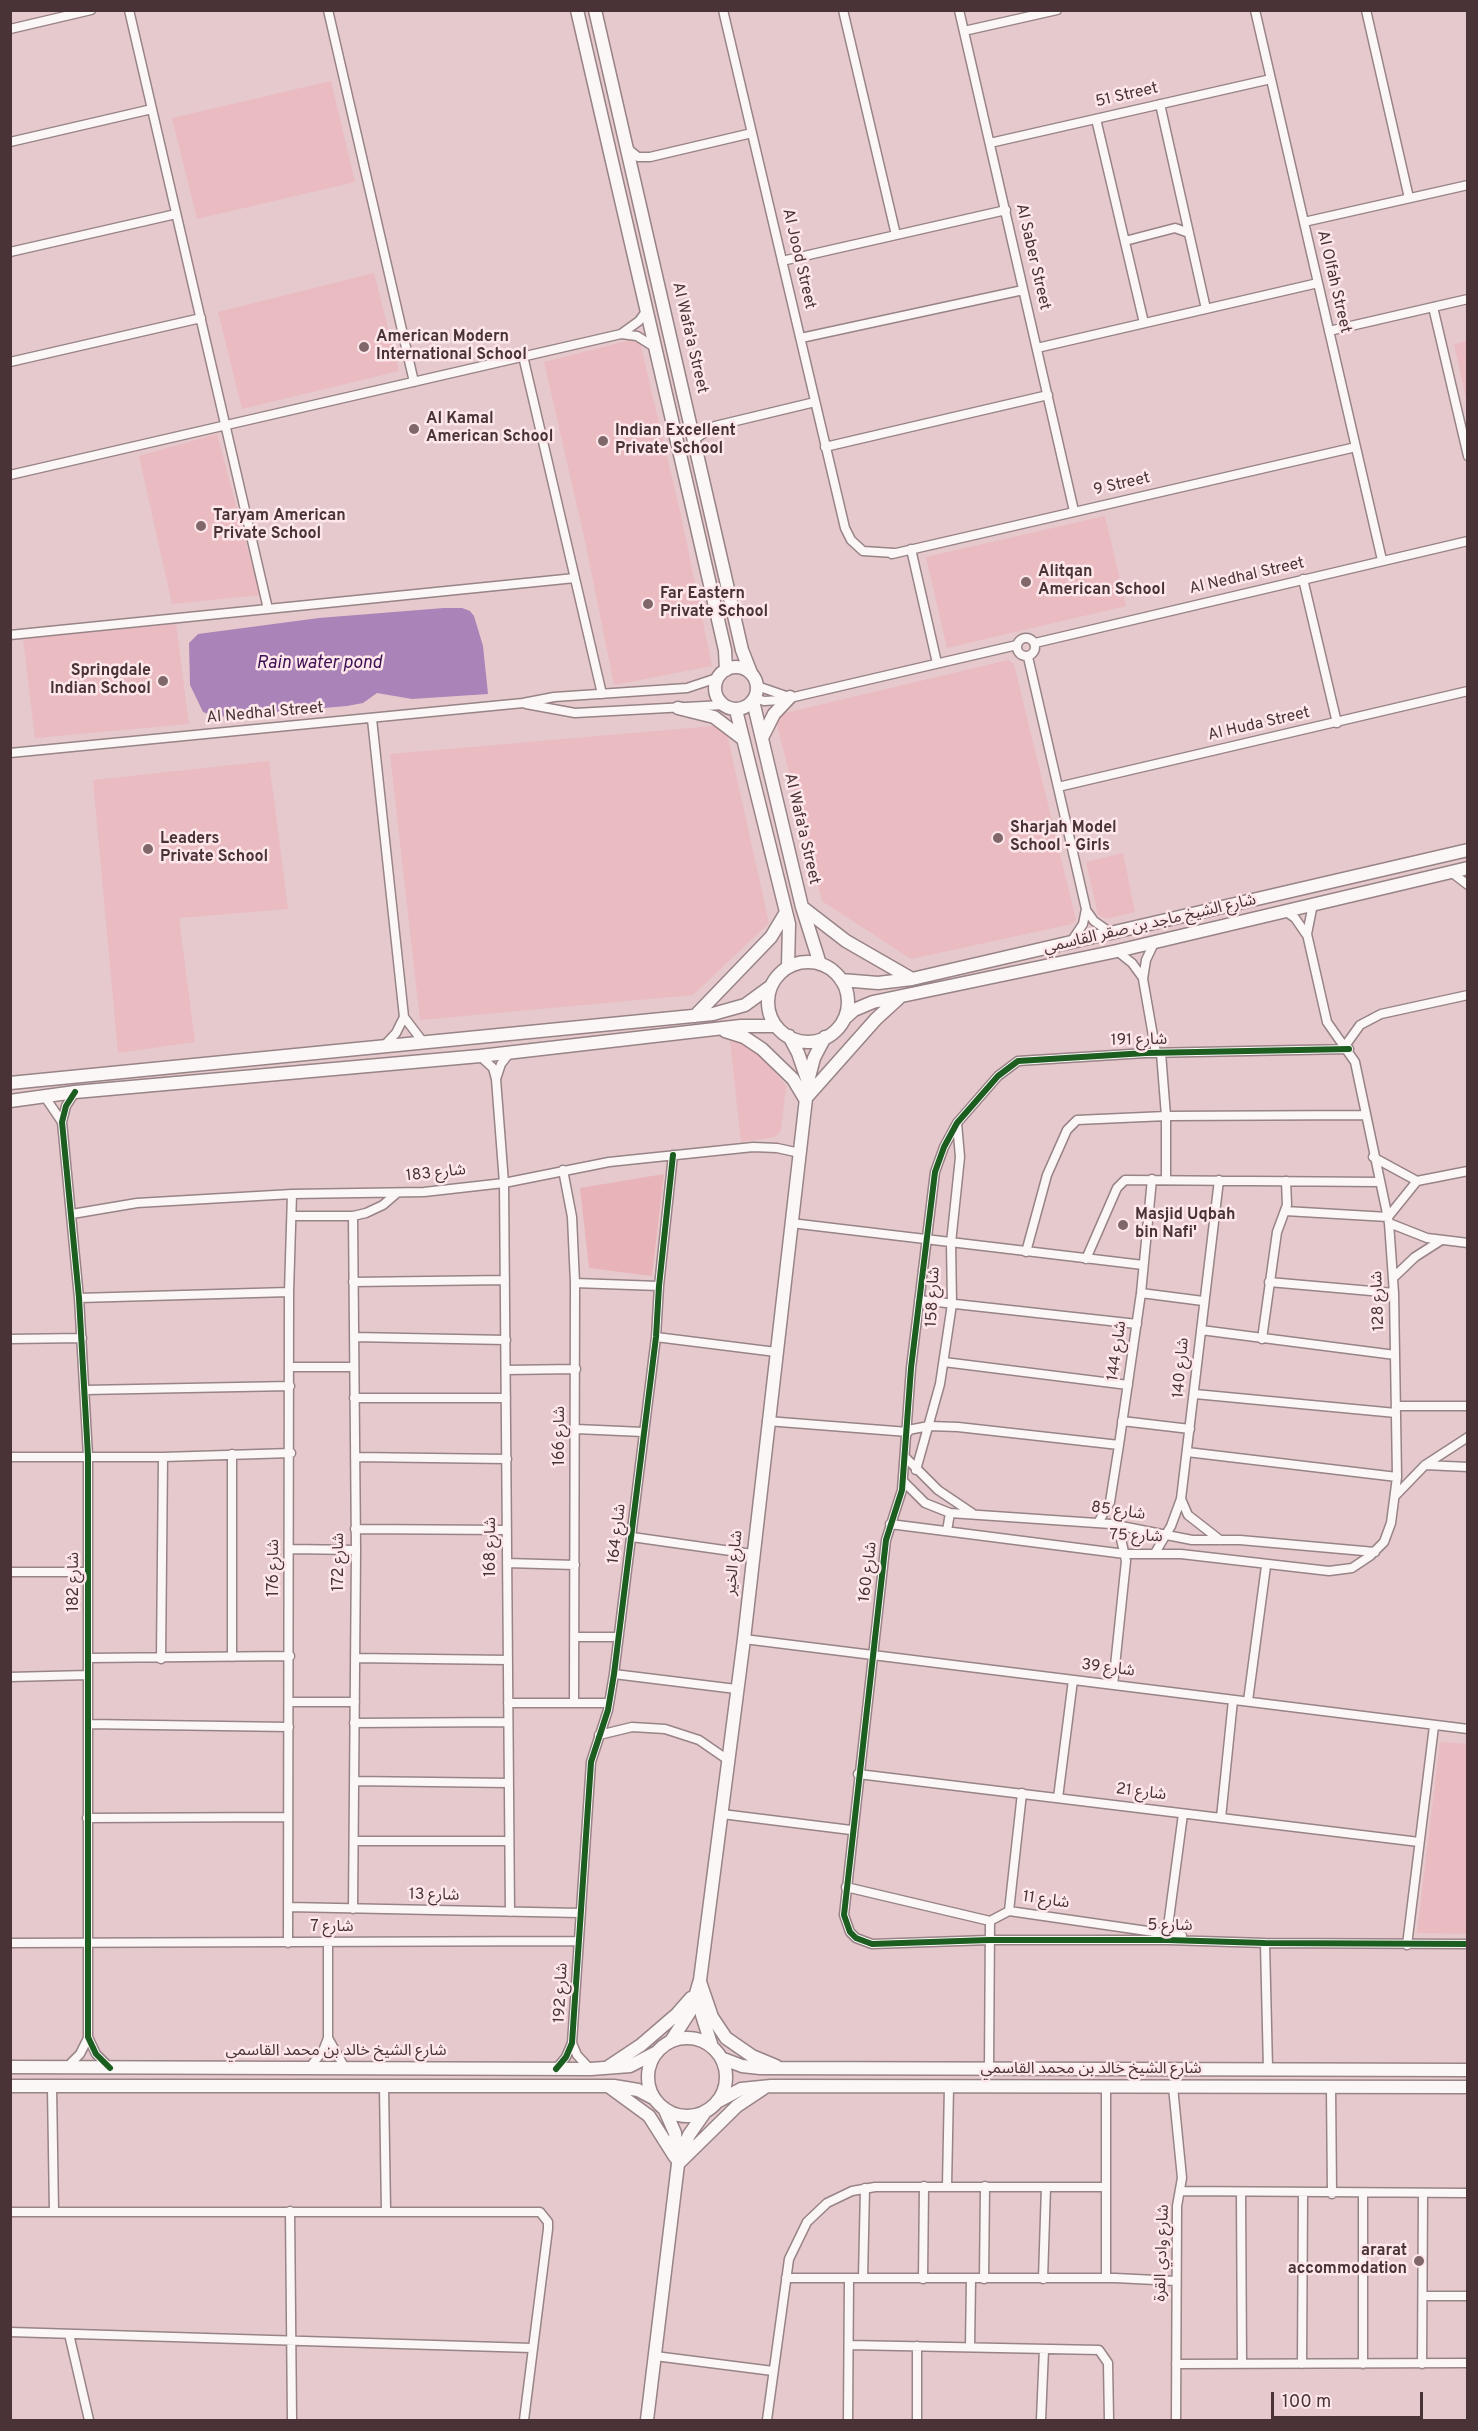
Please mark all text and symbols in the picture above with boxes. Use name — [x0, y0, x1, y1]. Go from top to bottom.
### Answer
street label: 51 Street — [1094, 79, 1160, 113]
street label: Al Saber Street — [1010, 202, 1054, 312]
street label: Al Jood Street — [777, 207, 819, 311]
street label: Al Olfah Street — [1312, 229, 1354, 335]
street label: Al Wafa'a Street — [667, 280, 711, 396]
place label: American Modern International School — [376, 328, 527, 366]
marker: American Modern International School — [357, 340, 371, 354]
place label: Al Kamal American School — [426, 410, 553, 448]
marker: Al Kamal American School — [407, 422, 421, 436]
place label: Indian Excellent Private School — [615, 422, 736, 460]
marker: Indian Excellent Private School — [596, 434, 610, 448]
street label: 9 Street — [1092, 469, 1152, 501]
place label: Taryam American Private School — [213, 507, 346, 545]
marker: Taryam American Private School — [194, 519, 208, 533]
street label: Al Nedhal Street — [1188, 554, 1306, 600]
place label: Alitqan American School — [1038, 563, 1165, 601]
marker: Alitqan American School — [1019, 575, 1033, 589]
place label: Far Eastern Private School — [660, 585, 768, 623]
marker: Far Eastern Private School — [641, 597, 655, 611]
water label: Rain water pond — [256, 653, 382, 675]
place label: Springdale Indian School — [50, 662, 151, 700]
marker: Springdale Indian School — [156, 674, 170, 688]
street label: Al Nedhal Street — [206, 699, 324, 729]
street label: Al Huda Street — [1206, 704, 1312, 746]
street label: Al Wafa'a Street — [779, 771, 823, 887]
place label: Sharjah Model School - Girls — [1010, 819, 1117, 857]
place label: Leaders Private School — [160, 830, 268, 868]
marker: Sharjah Model School - Girls — [991, 831, 1005, 845]
marker: Leaders Private School — [141, 842, 155, 856]
street label: شارع الشيخ ماجد بن صقر القاسمي — [1042, 891, 1258, 959]
street label: شارع 191 — [1111, 1031, 1167, 1051]
street label: شارع 183 — [405, 1161, 467, 1187]
place label: Masjid Uqbah bin Nafi' — [1135, 1206, 1235, 1244]
marker: Masjid Uqbah bin Nafi' — [1116, 1218, 1130, 1232]
street label: شارع 158 — [923, 1266, 945, 1328]
street label: شارع 128 — [1368, 1270, 1390, 1332]
street label: شارع 144 — [1104, 1320, 1132, 1382]
street label: شارع 140 — [1170, 1337, 1194, 1399]
street label: شارع 166 — [551, 1406, 571, 1466]
street label: شارع 85 — [1090, 1499, 1146, 1525]
street label: شارع 164 — [605, 1503, 631, 1565]
street label: شارع 168 — [482, 1517, 502, 1577]
street label: شارع 75 — [1109, 1526, 1163, 1548]
street label: شارع الخير — [722, 1529, 748, 1597]
street label: شارع 172 — [330, 1533, 350, 1591]
street label: شارع 176 — [265, 1539, 285, 1597]
street label: شارع 160 — [856, 1541, 882, 1603]
street label: شارع 182 — [65, 1552, 85, 1612]
street label: شارع 39 — [1080, 1656, 1136, 1682]
street label: شارع 21 — [1115, 1780, 1167, 1806]
street label: شارع 13 — [409, 1886, 459, 1906]
street label: شارع 11 — [1021, 1888, 1071, 1914]
street label: شارع 5 — [1148, 1917, 1192, 1937]
street label: شارع 7 — [310, 1918, 354, 1938]
street label: شارع 192 — [551, 1962, 573, 2024]
street label: شارع الشيخ خالد بن محمد القاسمي — [225, 2042, 447, 2062]
street label: شارع الشيخ خالد بن محمد القاسمي — [980, 2060, 1202, 2080]
street label: شارع وادي القرة — [1152, 2204, 1174, 2302]
place label: ararat accommodation — [1288, 2242, 1407, 2280]
marker: ararat accommodation — [1412, 2254, 1426, 2268]
scale bar — [1274, 2380, 1426, 2418]
text: 100 m — [1282, 2391, 1331, 2414]

